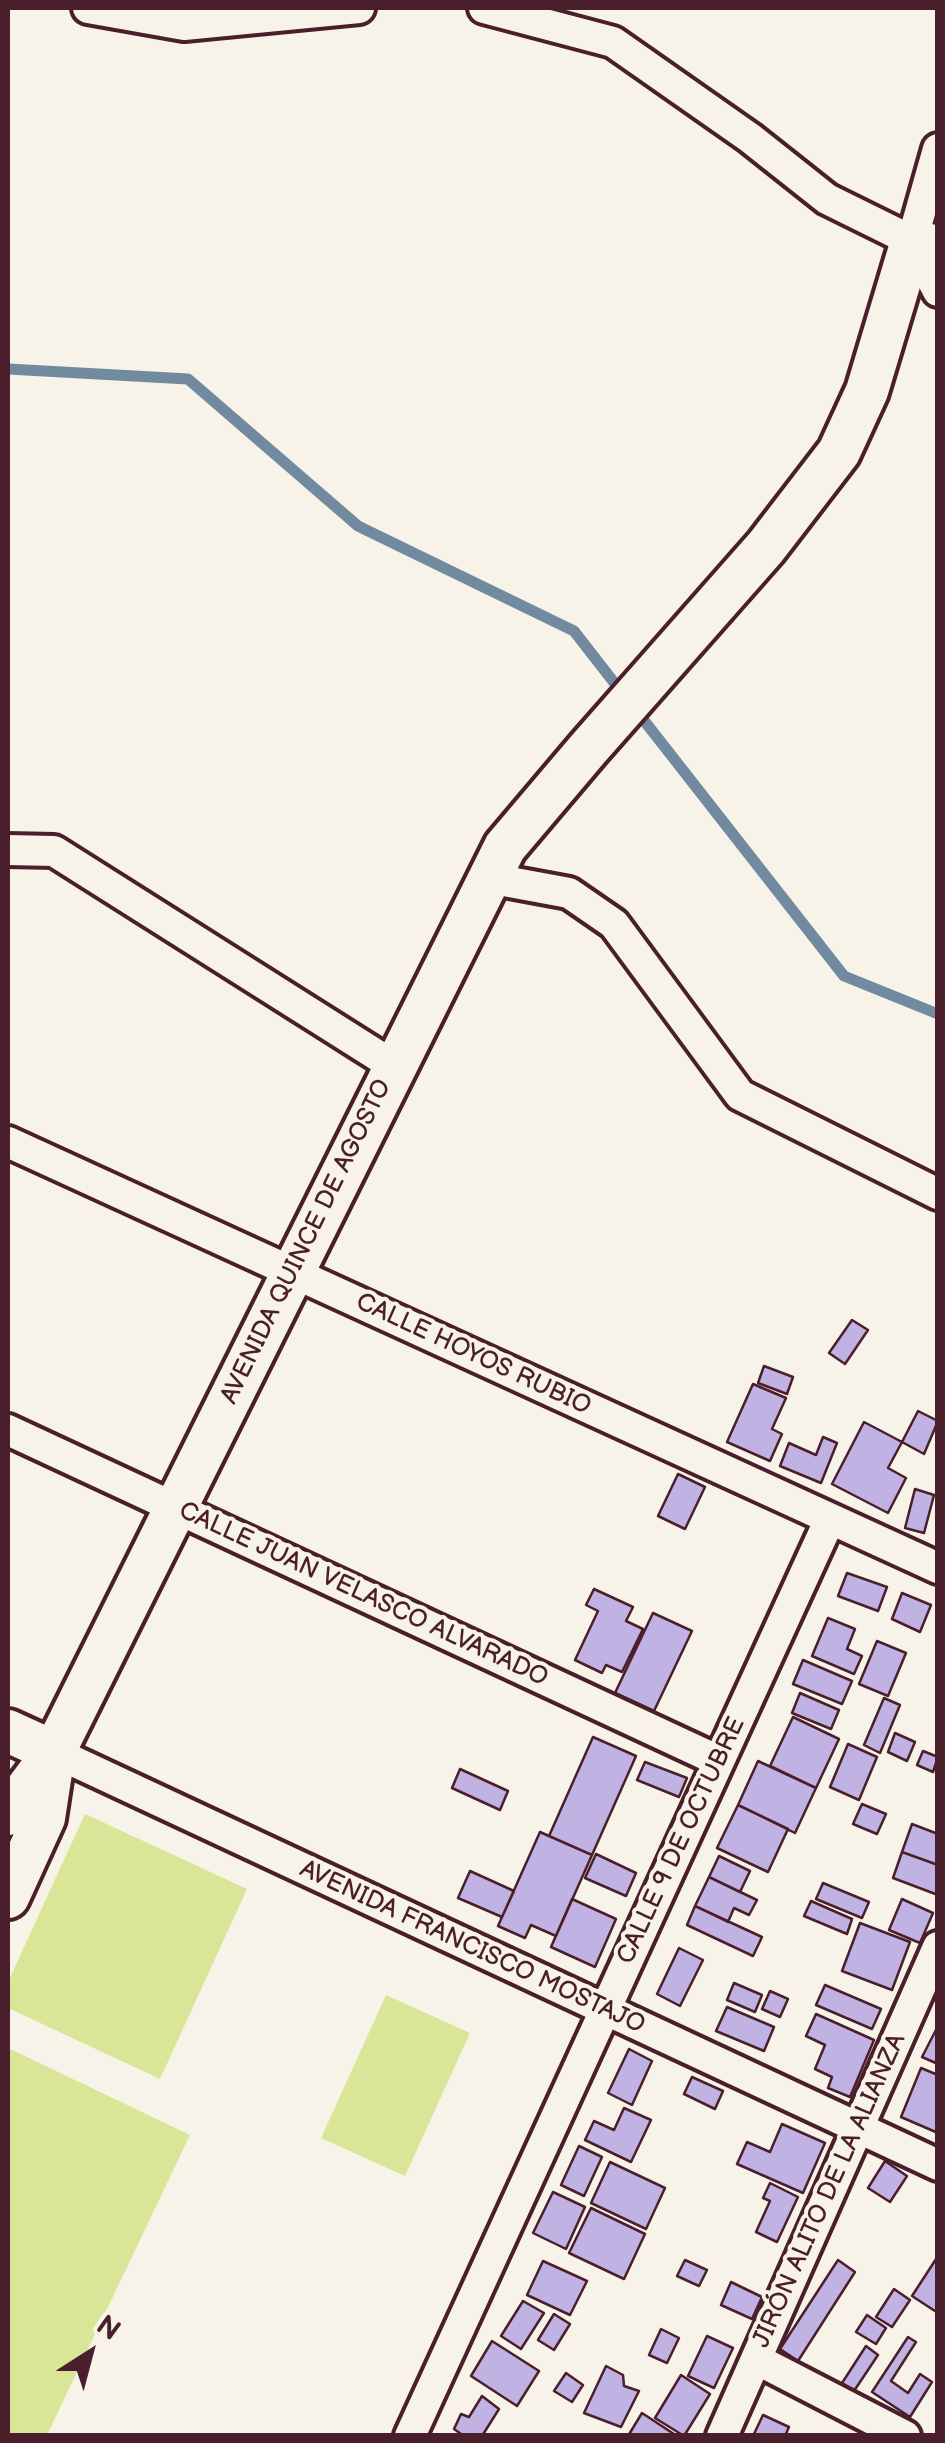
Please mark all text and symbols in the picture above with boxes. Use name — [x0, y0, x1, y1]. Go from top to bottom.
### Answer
street label: AVENIDA QUINCE DE AGOSTO — [215, 1075, 399, 1409]
street label: CALLE HOYOS RUBIO — [351, 1287, 595, 1423]
street label: CALLE JUAN VELASCO ALVARADO — [174, 1496, 552, 1694]
street label: CALLE 9 DE OCTUBRE — [612, 1713, 752, 1969]
street label: AVENIDA FRANCISCO MOSTAJO — [295, 1855, 649, 2041]
street label: JIRÓN ALITO DE LA ALIANZA — [747, 2029, 913, 2353]
north arrow — [40, 2303, 140, 2403]
text: N — [90, 2309, 126, 2348]

